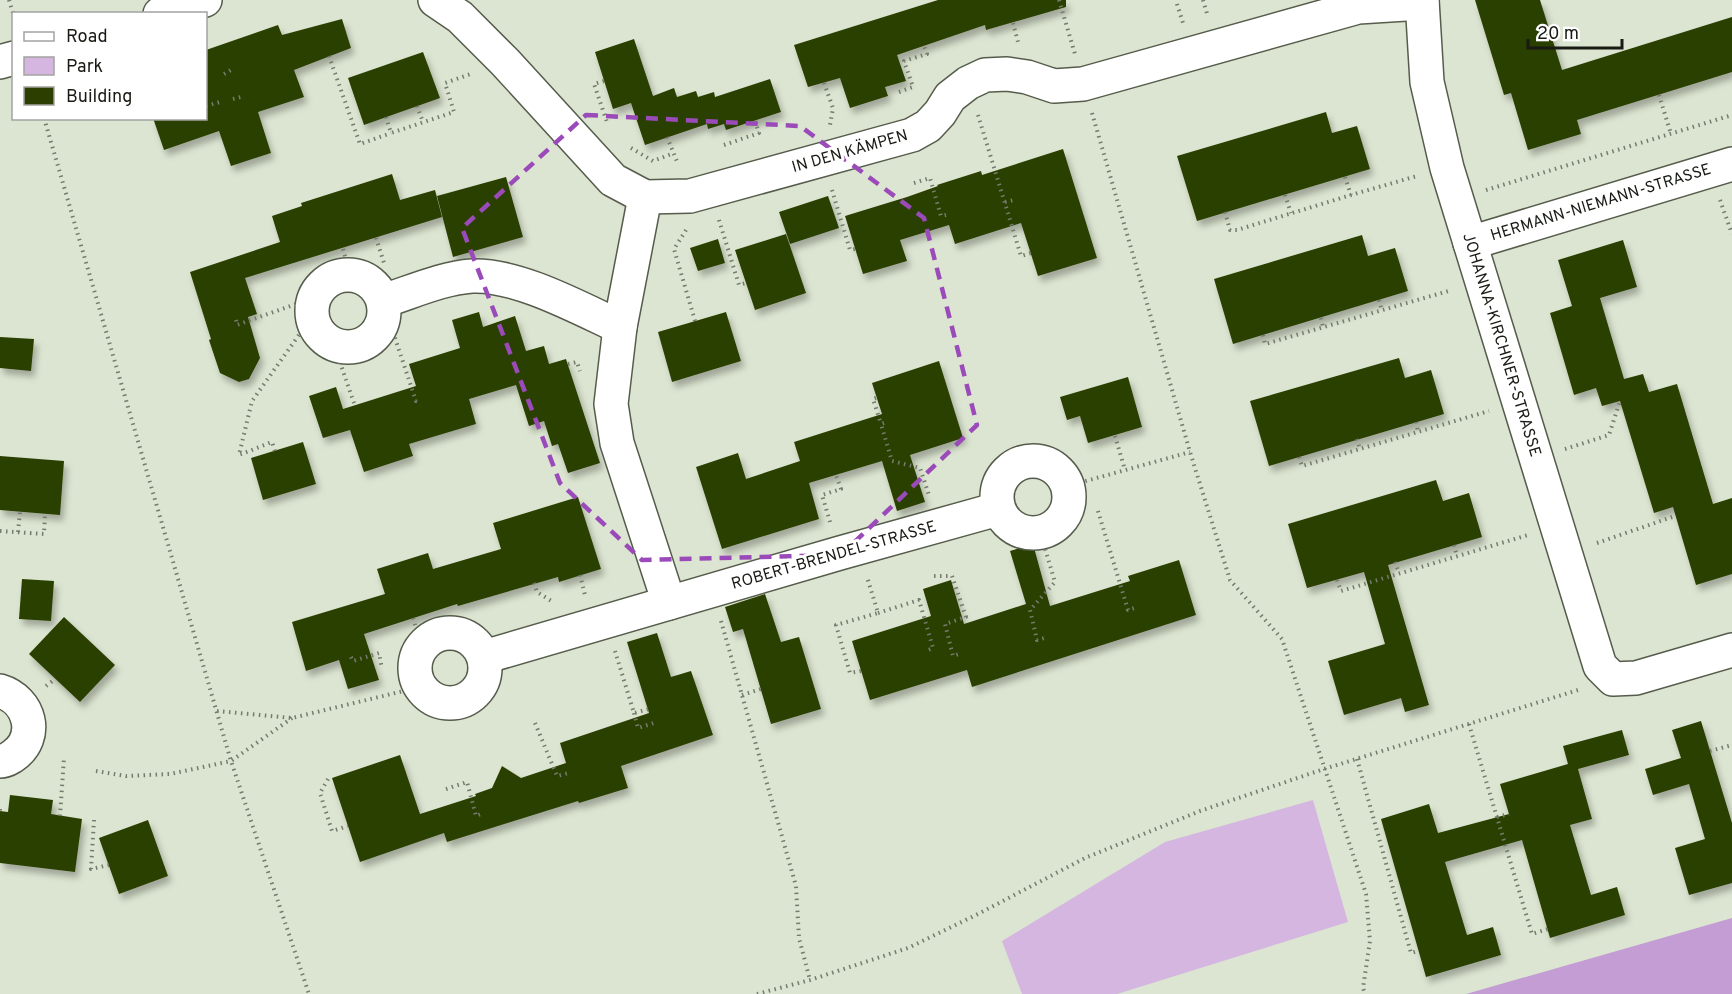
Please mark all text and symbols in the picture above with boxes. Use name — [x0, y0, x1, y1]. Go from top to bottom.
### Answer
legend — [12, 12, 207, 120]
scale bar — [1528, 12, 1622, 50]
text: 20 m — [1537, 23, 1579, 46]
text: Road — [66, 26, 108, 49]
text: Park — [66, 56, 103, 79]
text: Building — [66, 86, 132, 109]
street label: IN DEN KÄMPEN — [789, 125, 910, 178]
street label: HERMANN-NIEMANN-STRASSE — [1488, 160, 1714, 246]
street label: JOHANNA-KIRCHNER-STRASSE — [1457, 231, 1545, 459]
street label: ROBERT-BRENDEL-STRASSE — [729, 517, 939, 595]

